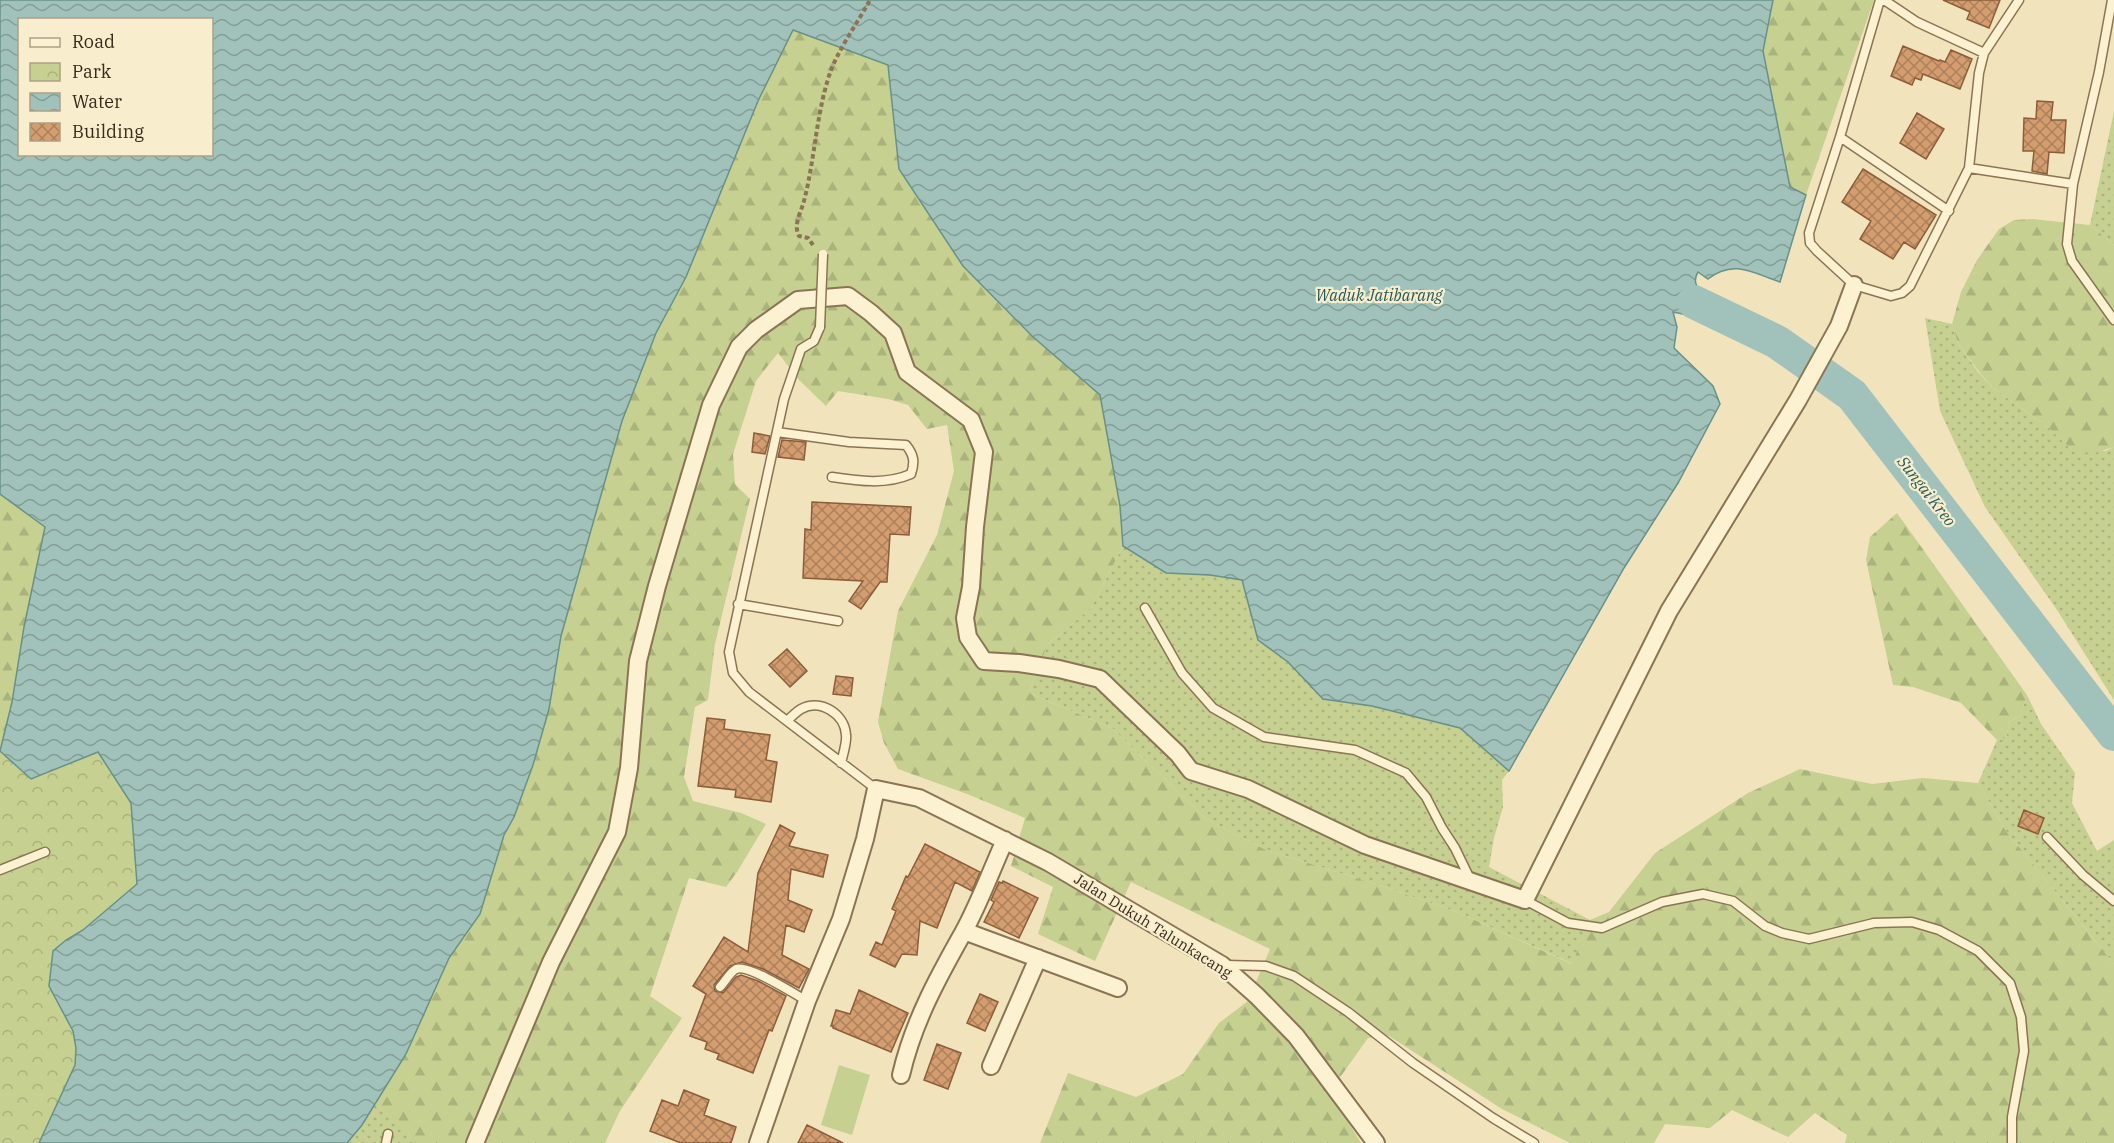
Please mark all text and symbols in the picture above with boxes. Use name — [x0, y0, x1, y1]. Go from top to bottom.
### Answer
legend — [18, 18, 213, 156]
text: Road — [72, 30, 115, 53]
text: Park — [72, 60, 112, 83]
text: Water — [72, 90, 122, 113]
text: Building — [72, 120, 144, 143]
water label: Waduk Jatibarang — [1315, 285, 1443, 305]
water label: Sungai Kreo — [1893, 451, 1961, 530]
street label: Jalan Dukuh Talunkacang — [1071, 869, 1236, 982]

